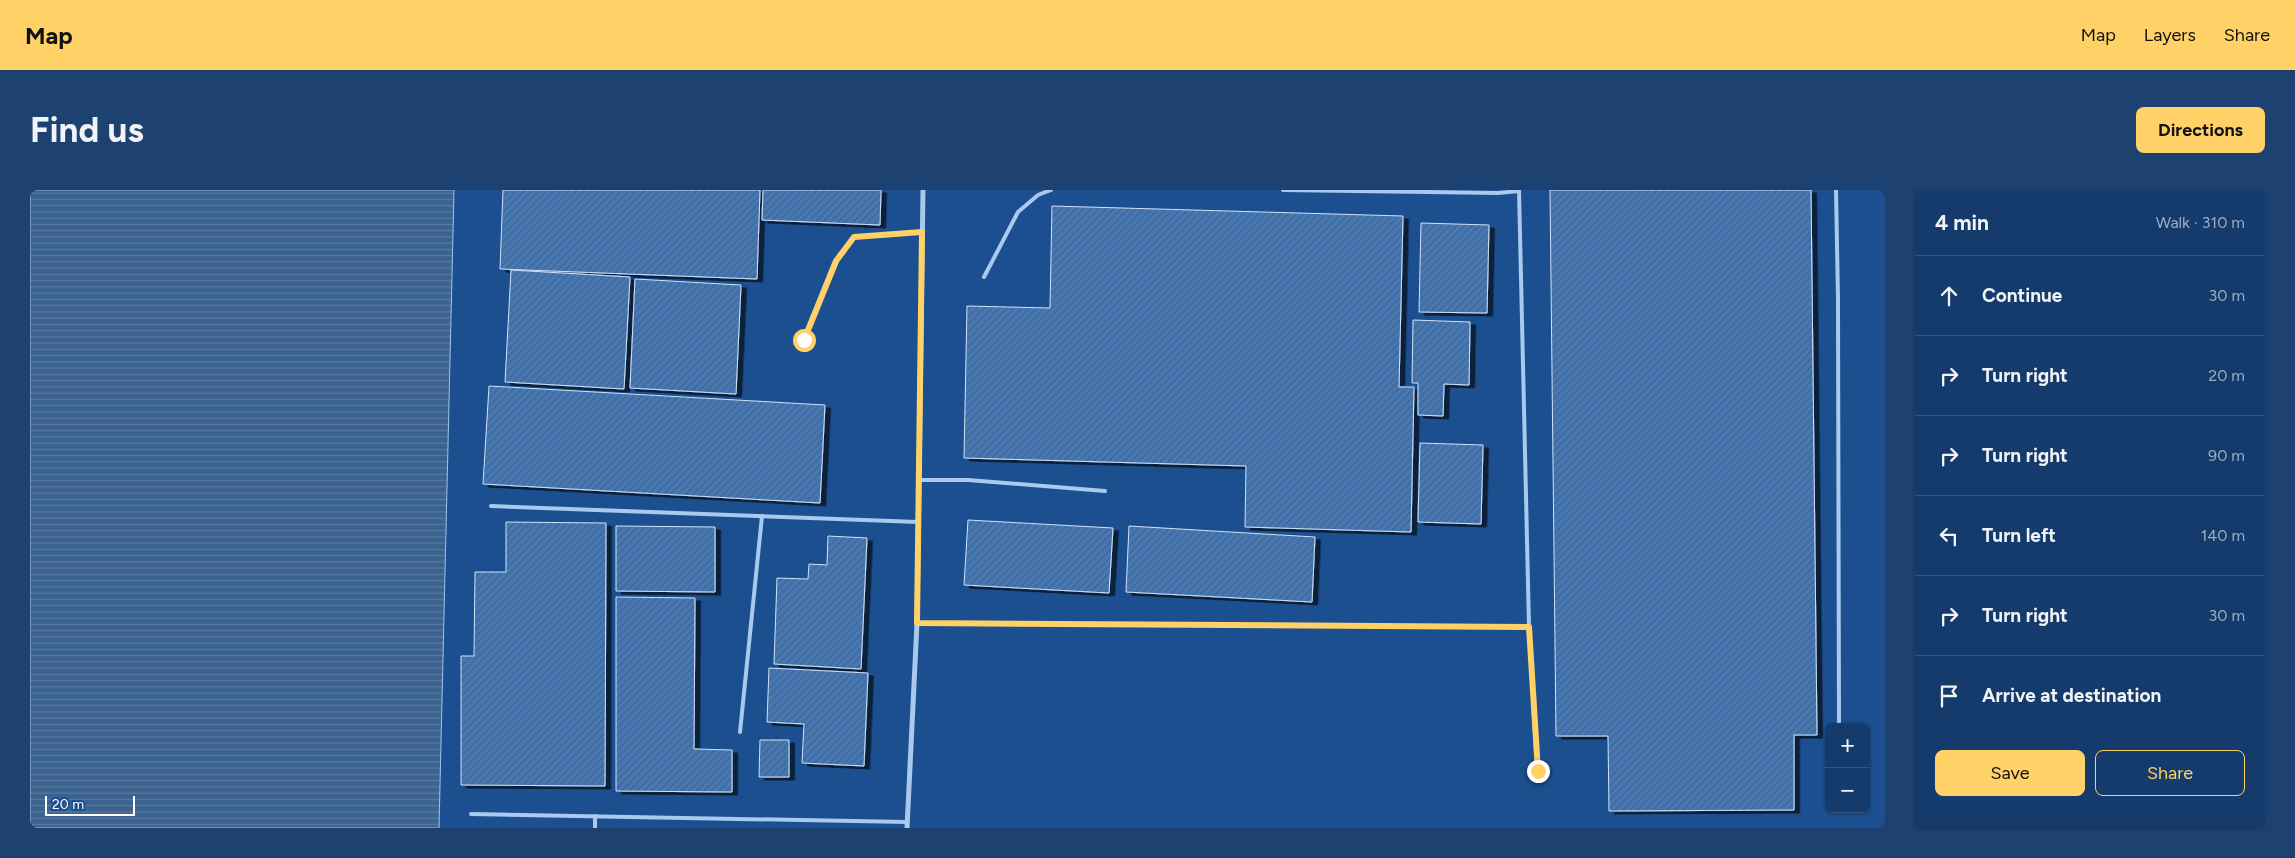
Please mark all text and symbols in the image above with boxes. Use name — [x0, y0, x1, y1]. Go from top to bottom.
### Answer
text: Map — [25, 21, 73, 50]
text: Map — [2081, 24, 2116, 46]
text: Layers — [2144, 24, 2196, 46]
text: Share — [2224, 24, 2270, 46]
button: Directions — [2136, 107, 2265, 153]
text: Find us — [30, 109, 144, 151]
text: 4 min — [1935, 210, 1989, 235]
text: Walk · 310 m — [2156, 213, 2245, 232]
icon: ahead — [1935, 282, 1963, 310]
text: Continue — [1982, 284, 2062, 307]
text: 30 m — [2208, 286, 2245, 305]
route start — [793, 329, 816, 352]
icon: right — [1935, 362, 1963, 390]
text: Turn right — [1982, 364, 2068, 387]
text: 20 m — [2208, 366, 2245, 385]
icon: right — [1935, 442, 1963, 470]
text: Turn right — [1982, 444, 2068, 467]
text: 90 m — [2208, 446, 2245, 465]
icon: left — [1935, 522, 1963, 550]
text: Turn left — [1982, 524, 2056, 547]
text: 140 m — [2201, 526, 2245, 545]
icon: right — [1935, 602, 1963, 630]
text: Turn right — [1982, 604, 2068, 627]
text: 30 m — [2208, 606, 2245, 625]
icon: arrive — [1935, 682, 1963, 710]
text: Arrive at destination — [1982, 684, 2161, 707]
map controls — [1825, 723, 1870, 813]
button: + — [1825, 723, 1870, 768]
button: Save — [1935, 750, 2085, 796]
button: Share — [2095, 750, 2245, 796]
route end — [1527, 760, 1550, 783]
button: − — [1825, 768, 1870, 813]
scale bar — [45, 793, 135, 816]
text: 20 m — [52, 796, 84, 813]

